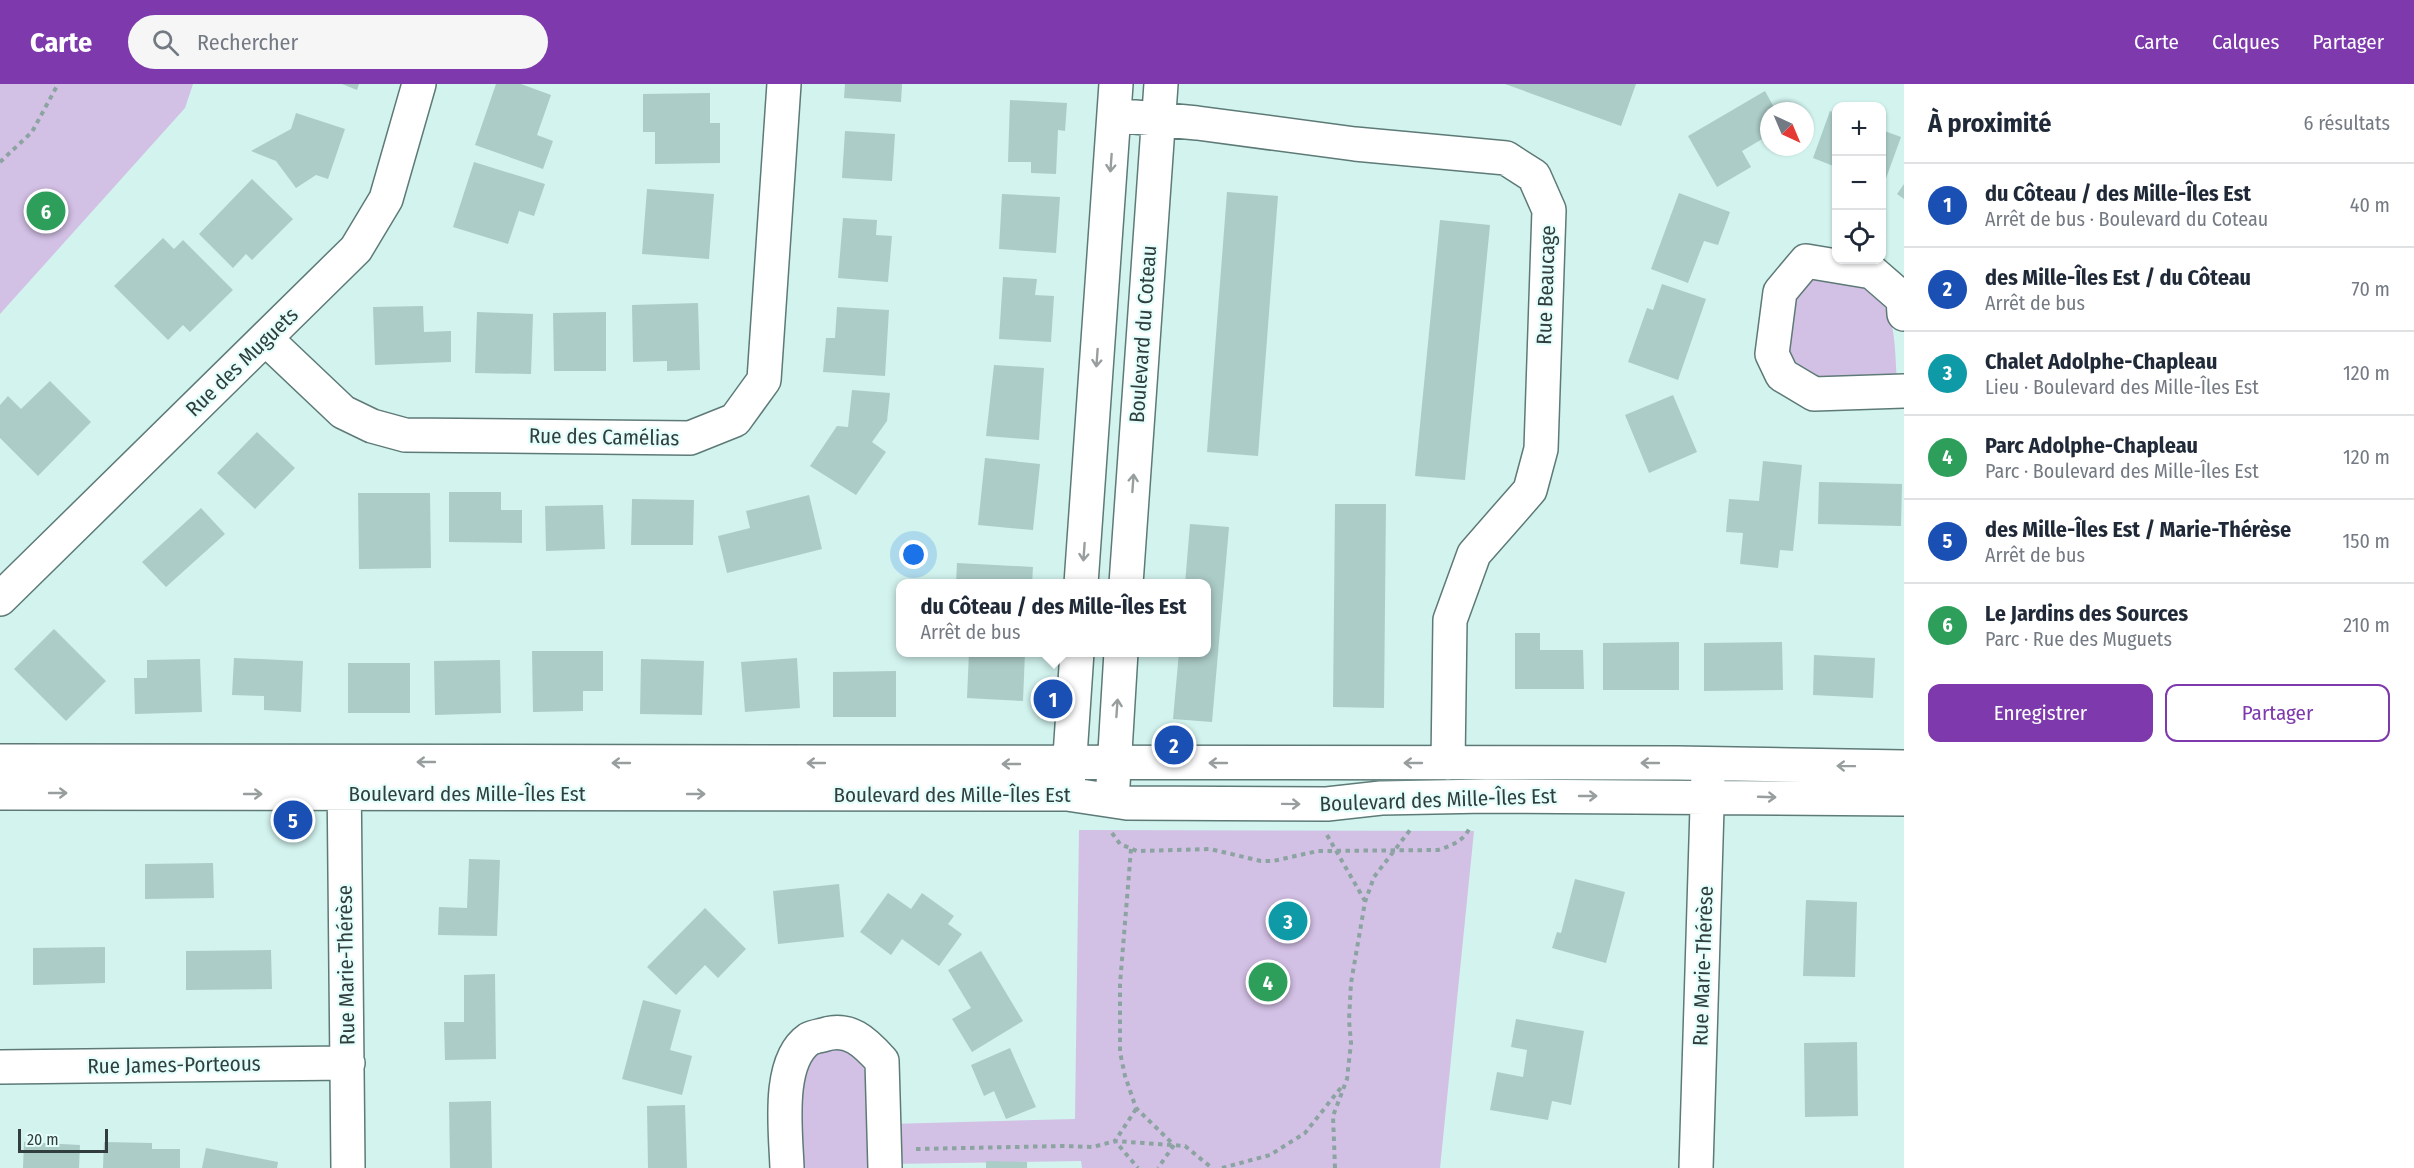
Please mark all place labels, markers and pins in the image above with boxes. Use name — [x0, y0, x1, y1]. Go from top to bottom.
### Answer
pin: 6 — [26, 188, 66, 234]
pin: 1 — [1034, 676, 1072, 722]
pin: 2 — [1154, 722, 1194, 768]
pin: 5 — [274, 798, 312, 842]
pin: 3 — [1268, 898, 1308, 944]
pin: 4 — [1248, 960, 1288, 1004]

